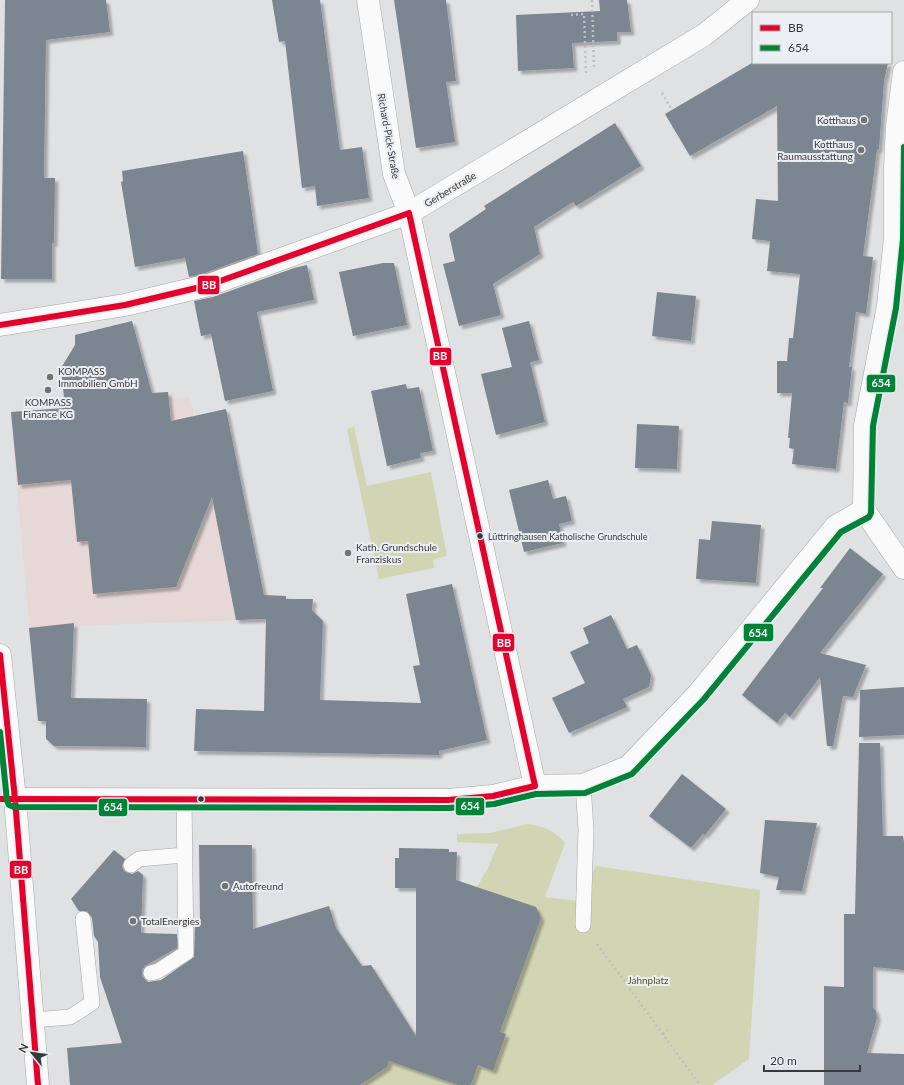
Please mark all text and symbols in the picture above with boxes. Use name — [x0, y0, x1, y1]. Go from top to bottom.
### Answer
legend — [752, 12, 892, 64]
text: BB — [788, 20, 804, 35]
text: 654 — [788, 40, 809, 55]
street label: Richard-Pick-Straße — [376, 92, 402, 180]
place label: Kotthaus — [817, 114, 856, 126]
marker: Kotthaus — [859, 115, 869, 125]
place label: Kotthaus Raumausstattung — [777, 138, 853, 162]
marker: Kotthaus Raumausstattung — [856, 145, 866, 155]
street label: Gerberstraße — [422, 169, 478, 209]
line badge: BB — [197, 275, 220, 295]
text: BB — [202, 278, 216, 291]
line badge: BB — [429, 347, 452, 366]
text: BB — [433, 349, 447, 362]
place label: KOMPASS Immobilien GmbH — [58, 365, 138, 389]
marker: KOMPASS Immobilien GmbH — [45, 372, 55, 382]
line badge: 654 — [866, 374, 896, 393]
text: 654 — [871, 376, 891, 389]
marker: KOMPASS Finance KG — [43, 385, 53, 395]
place label: KOMPASS Finance KG — [23, 396, 73, 420]
marker: Lüttringhausen Katholische Grundschule — [475, 531, 485, 541]
place label: Lüttringhausen Katholische Grundschule — [488, 531, 648, 542]
place label: Kath. Grundschule Franziskus — [356, 541, 437, 565]
marker: Kath. Grundschule Franziskus — [343, 548, 353, 558]
line badge: 654 — [743, 623, 774, 642]
text: 654 — [748, 626, 768, 639]
line badge: BB — [492, 633, 515, 652]
text: BB — [497, 636, 511, 649]
unlabelled marker — [196, 794, 206, 804]
line badge: 654 — [455, 797, 485, 816]
line badge: 654 — [98, 798, 128, 817]
text: 654 — [460, 799, 480, 812]
text: 654 — [103, 800, 123, 813]
line badge: BB — [9, 860, 32, 879]
text: BB — [14, 863, 28, 876]
place label: Autofreund — [233, 880, 283, 892]
marker: Autofreund — [220, 881, 230, 891]
place label: TotalEnergies — [141, 915, 199, 927]
marker: TotalEnergies — [128, 916, 138, 926]
park label: Jahnplatz — [627, 974, 669, 986]
north arrow — [12, 1033, 52, 1073]
text: N — [15, 1041, 31, 1055]
scale bar — [764, 1047, 860, 1073]
text: 20 m — [770, 1053, 797, 1068]

